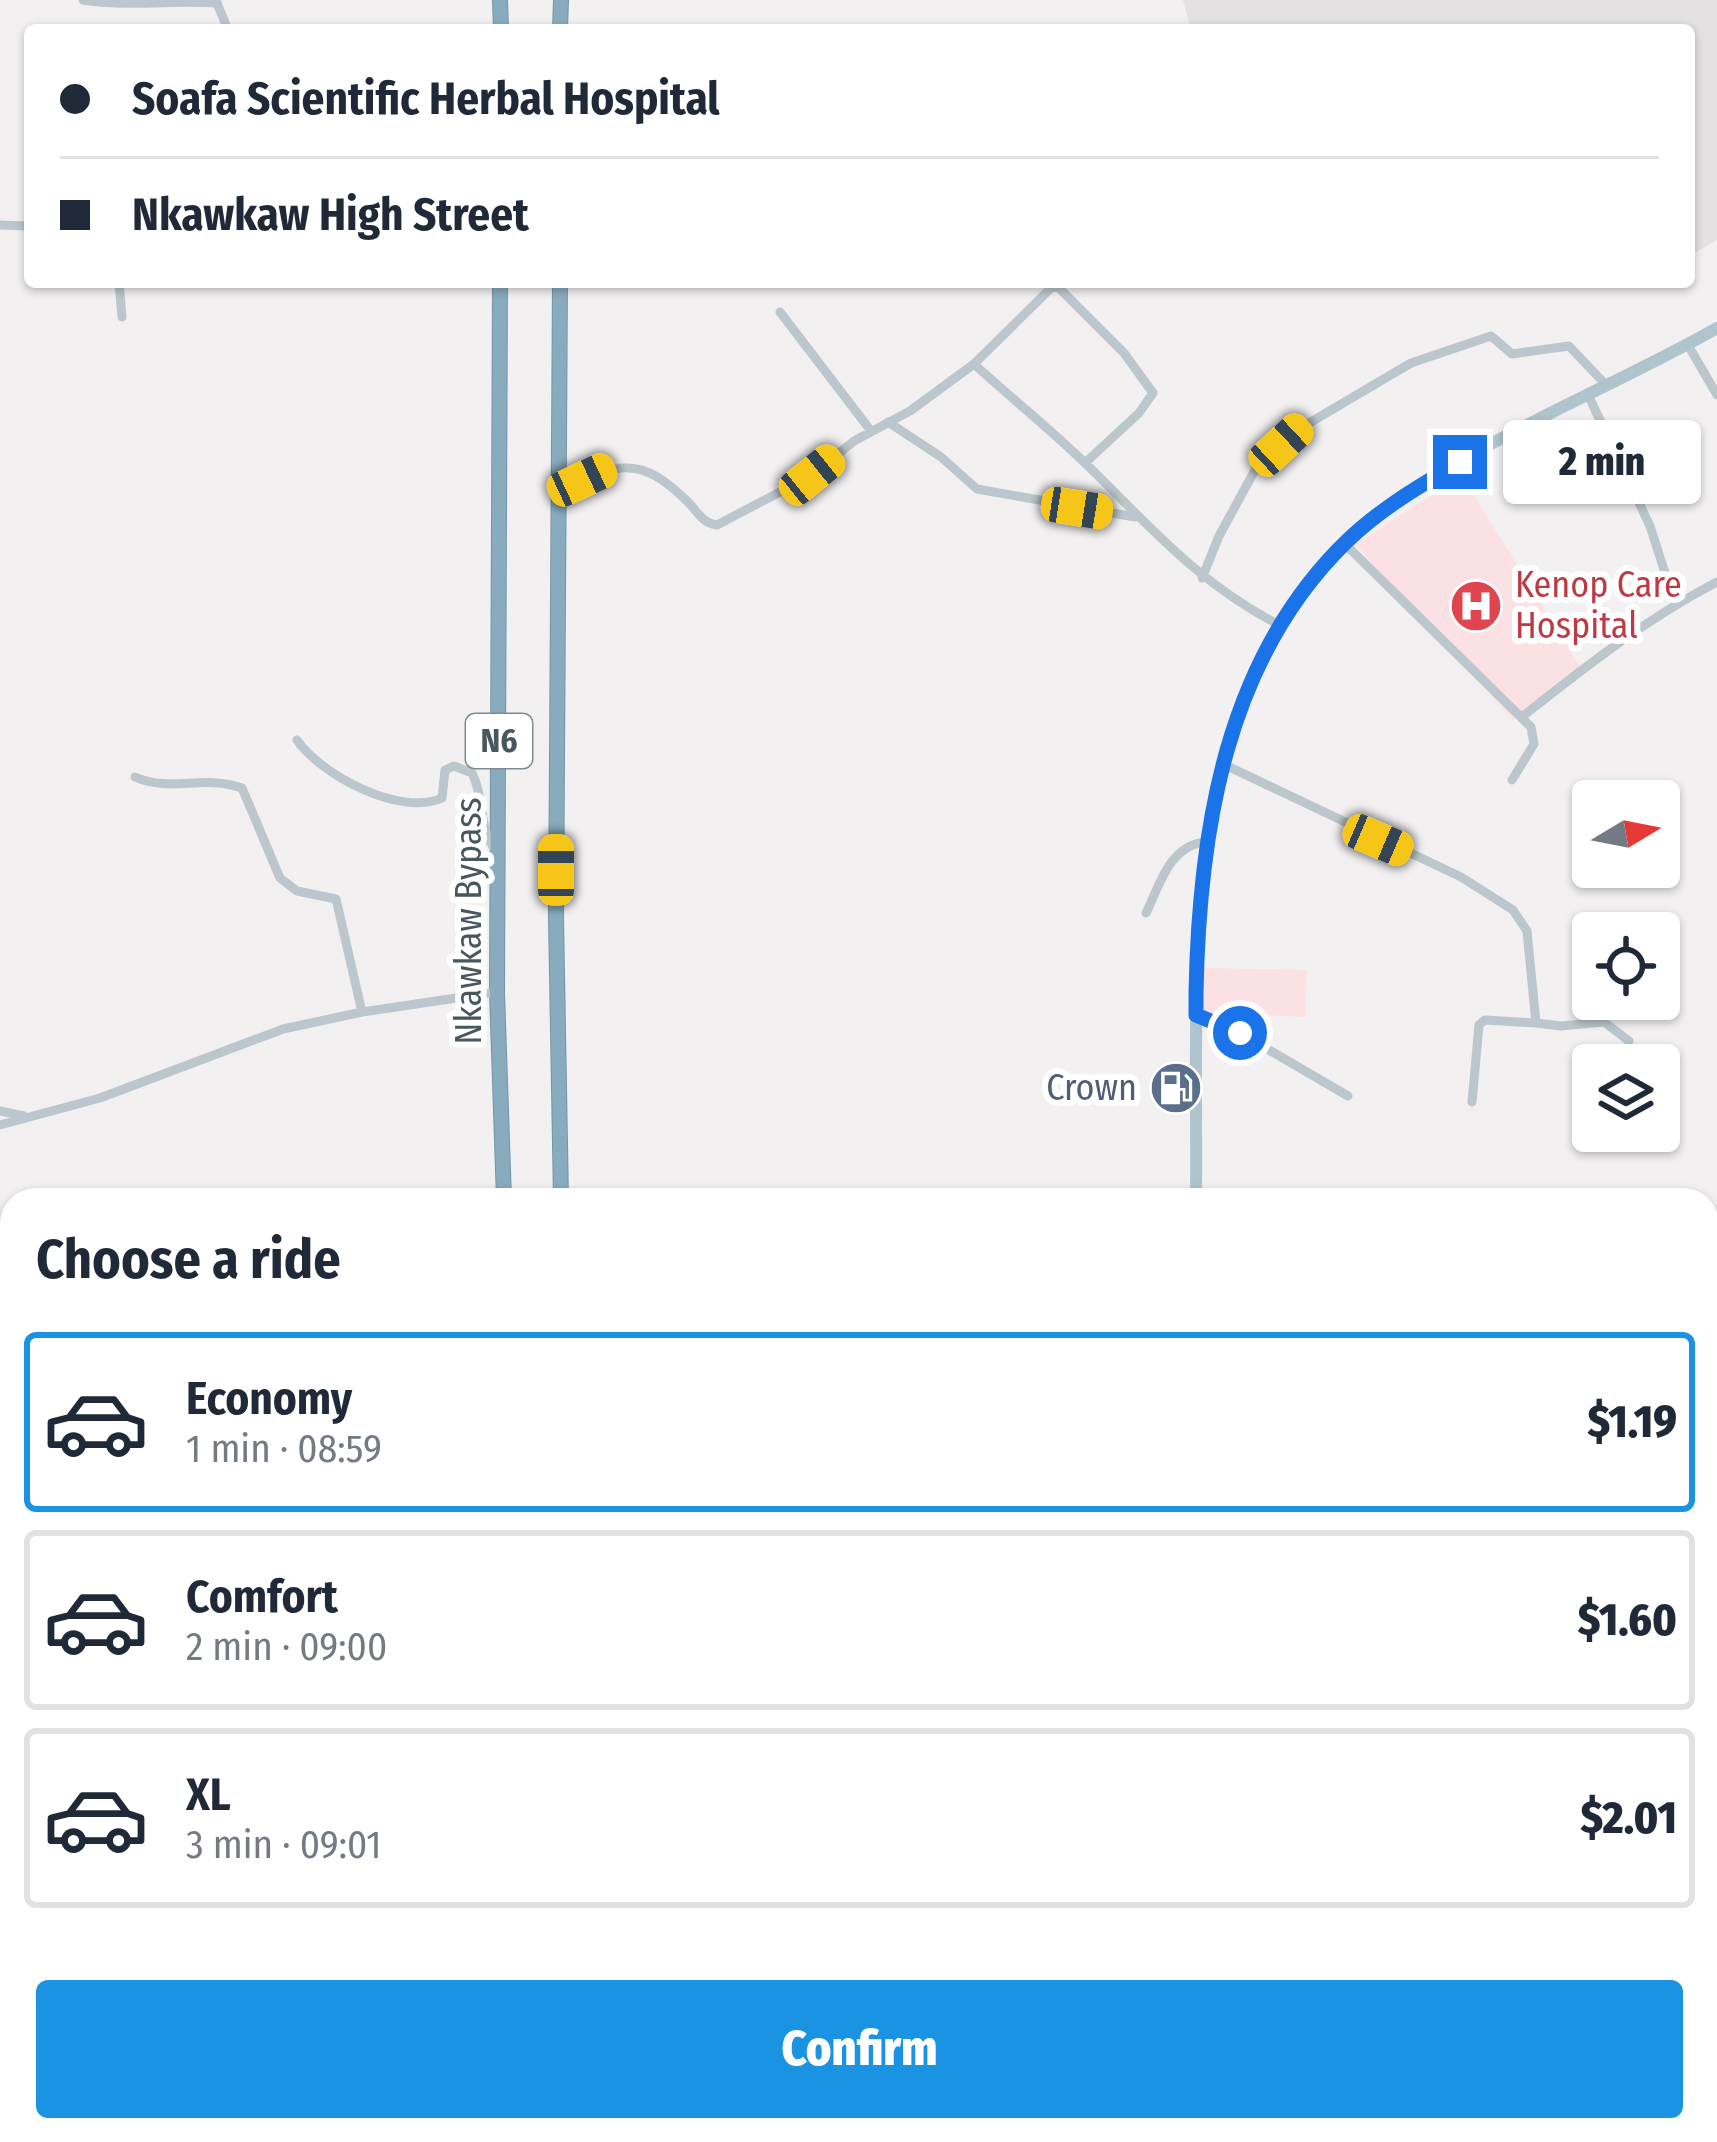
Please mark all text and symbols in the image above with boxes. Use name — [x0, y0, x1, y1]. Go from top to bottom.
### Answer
text: Soafa Scientific Herbal Hospital — [132, 72, 720, 126]
text: Nkawkaw High Street — [132, 188, 529, 242]
car — [1242, 407, 1320, 483]
callout: 2 min — [1502, 420, 1700, 504]
route end — [1433, 435, 1487, 489]
car — [773, 438, 851, 512]
text: 2 min — [1559, 439, 1645, 485]
car — [542, 448, 622, 512]
car — [1039, 485, 1115, 531]
place label: Kenop Care Hospital — [1515, 563, 1682, 648]
hospital icon: Kenop Care Hospital — [1448, 578, 1504, 634]
road number: N6 — [466, 714, 532, 768]
north arrow — [1572, 780, 1680, 888]
map controls — [1572, 780, 1680, 1152]
street label: Nkawkaw Bypass — [447, 797, 491, 1045]
car — [1338, 809, 1418, 871]
car — [538, 834, 574, 906]
button: locate — [1572, 912, 1680, 1020]
route start — [1213, 1006, 1267, 1060]
button: layers — [1572, 1044, 1680, 1152]
fuel station icon: Crown — [1148, 1060, 1204, 1116]
place label: Crown — [1046, 1066, 1137, 1110]
text: Choose a ride — [36, 1228, 341, 1292]
icon: car — [42, 1368, 150, 1476]
text: Economy — [186, 1372, 352, 1426]
text: $1.19 — [1587, 1395, 1677, 1449]
text: 1 min · 08:59 — [186, 1426, 382, 1472]
icon: car — [42, 1566, 150, 1674]
text: Comfort — [186, 1570, 338, 1624]
text: $1.60 — [1578, 1593, 1677, 1647]
text: 2 min · 09:00 — [186, 1624, 387, 1670]
icon: car — [42, 1764, 150, 1872]
text: XL — [186, 1768, 231, 1822]
text: $2.01 — [1580, 1791, 1677, 1845]
text: 3 min · 09:01 — [186, 1822, 382, 1868]
button: Confirm — [36, 1980, 1683, 2118]

